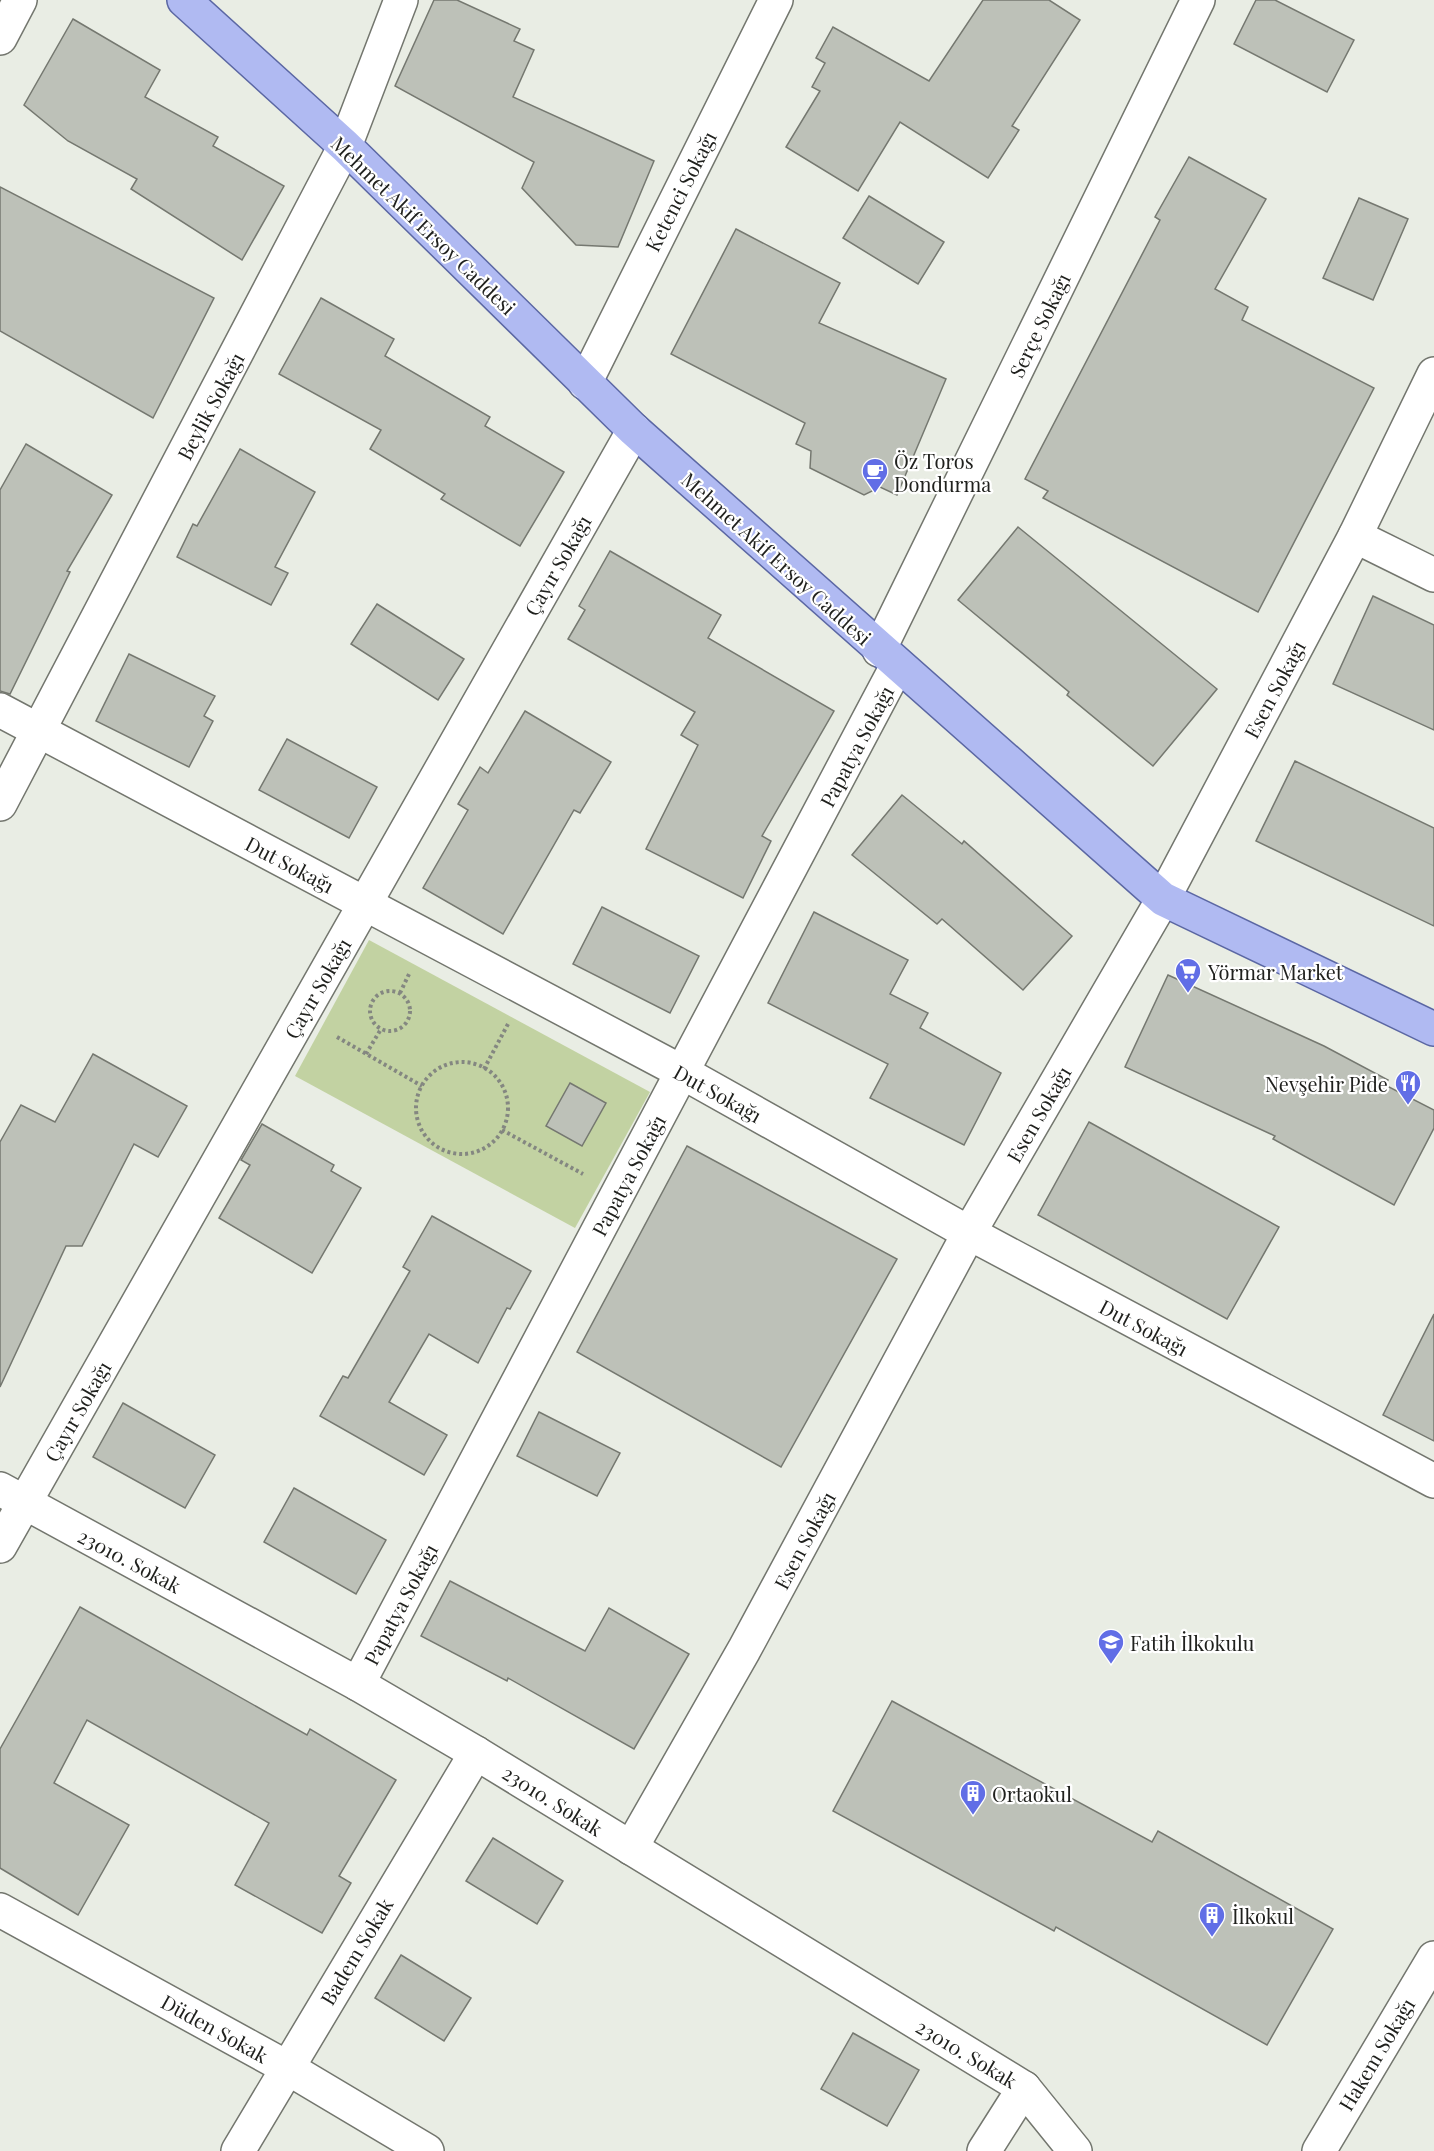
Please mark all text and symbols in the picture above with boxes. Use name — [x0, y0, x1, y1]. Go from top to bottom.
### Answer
street label: Ketenci Sokağı — [638, 126, 722, 256]
street label: Mehmet Akif Ersoy Caddesi — [326, 130, 522, 320]
street label: Serçe Sokağı — [1002, 268, 1076, 382]
street label: Beylik Sokağı — [170, 347, 250, 464]
place label: Öz Toros Dondurma — [894, 447, 991, 497]
cafe icon: Öz Toros Dondurma — [860, 456, 890, 494]
street label: Mehmet Akif Ersoy Caddesi — [676, 466, 878, 650]
street label: Çayır Sokağı — [517, 510, 597, 620]
street label: Esen Sokağı — [1237, 635, 1311, 743]
street label: Papatya Sokağı — [813, 681, 899, 811]
street label: Dut Sokağı — [241, 829, 339, 899]
street label: Çayır Sokağı — [277, 933, 357, 1043]
supermarket icon: Yörmar Market — [1173, 956, 1203, 994]
place label: Yörmar Market — [1207, 958, 1344, 985]
street label: Dut Sokağı — [669, 1058, 767, 1128]
street label: Esen Sokağı — [1000, 1061, 1076, 1167]
restaurant icon: Nevşehir Pide — [1393, 1068, 1423, 1106]
place label: Nevşehir Pide — [1265, 1070, 1388, 1097]
street label: Papatya Sokağı — [585, 1110, 671, 1240]
street label: Dut Sokağı — [1095, 1292, 1193, 1362]
street label: Çayır Sokağı — [37, 1356, 117, 1466]
street label: Esen Sokağı — [767, 1486, 841, 1594]
street label: 23010. Sokak — [74, 1521, 186, 1599]
street label: Papatya Sokağı — [357, 1539, 443, 1669]
school or university icon: Fatih İlkokulu — [1096, 1627, 1126, 1665]
place label: Fatih İlkokulu — [1130, 1629, 1255, 1656]
street label: 23010. Sokak — [498, 1759, 608, 1841]
building icon: Ortaokul — [958, 1778, 988, 1816]
place label: Ortaokul — [992, 1780, 1072, 1807]
street label: Badem Sokak — [313, 1893, 399, 2009]
building icon: İlkokul — [1197, 1900, 1227, 1938]
place label: İlkokul — [1232, 1902, 1294, 1929]
street label: Düden Sokak — [157, 1988, 273, 2068]
street label: Hakem Sokağı — [1332, 1992, 1420, 2115]
street label: 23010. Sokak — [911, 2012, 1023, 2094]

